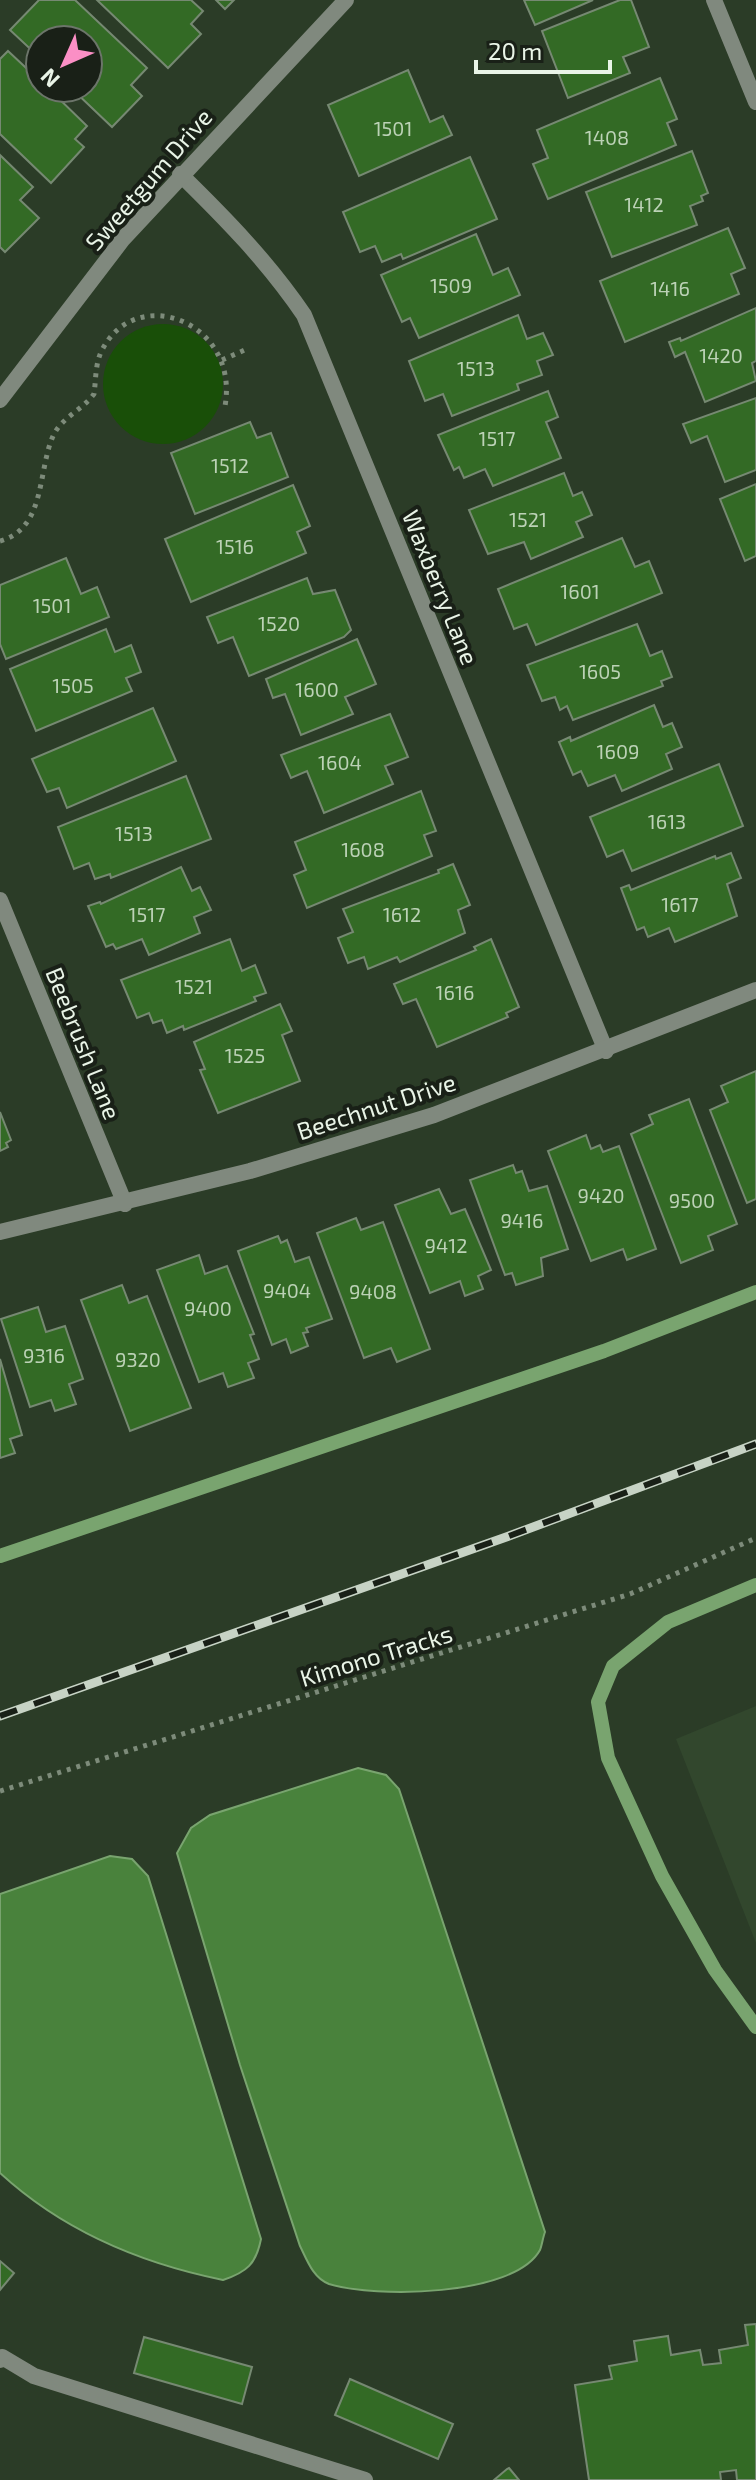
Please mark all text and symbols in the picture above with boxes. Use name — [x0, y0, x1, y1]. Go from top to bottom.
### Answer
north arrow — [24, 24, 104, 104]
scale bar — [476, 24, 610, 74]
text: 20 m — [488, 36, 542, 65]
text: N — [34, 64, 64, 94]
street label: Sweetgum Drive — [79, 102, 217, 256]
house number: 1501 — [374, 116, 412, 140]
house number: 1408 — [585, 125, 629, 149]
house number: 1412 — [624, 192, 664, 216]
house number: 1509 — [430, 273, 472, 297]
house number: 1416 — [650, 276, 690, 300]
house number: 1420 — [699, 343, 743, 367]
house number: 1513 — [457, 356, 495, 380]
house number: 1517 — [479, 426, 515, 450]
house number: 1512 — [211, 453, 249, 477]
street label: Waxberry Lane — [397, 506, 485, 668]
house number: 1521 — [509, 507, 547, 531]
house number: 1516 — [216, 534, 254, 558]
house number: 1601 — [560, 579, 600, 603]
house number: 1501 — [33, 593, 71, 617]
house number: 1520 — [258, 611, 300, 635]
house number: 1605 — [579, 659, 621, 683]
house number: 1505 — [52, 673, 94, 697]
house number: 1600 — [295, 677, 339, 701]
house number: 1609 — [597, 739, 639, 763]
house number: 1604 — [318, 750, 362, 774]
house number: 1613 — [648, 809, 686, 833]
house number: 1513 — [115, 821, 153, 845]
house number: 1608 — [341, 837, 385, 861]
house number: 1617 — [661, 892, 699, 916]
house number: 1517 — [129, 902, 165, 926]
house number: 1612 — [383, 902, 421, 926]
street label: Beebrush Lane — [40, 963, 128, 1123]
house number: 1521 — [175, 974, 213, 998]
house number: 1616 — [436, 980, 474, 1004]
house number: 1525 — [225, 1043, 265, 1067]
street label: Beechnut Drive — [293, 1067, 459, 1145]
house number: 9420 — [577, 1183, 625, 1207]
house number: 9500 — [669, 1188, 715, 1212]
house number: 9416 — [500, 1208, 544, 1232]
house number: 9412 — [425, 1233, 467, 1257]
house number: 9404 — [263, 1278, 311, 1302]
house number: 9408 — [349, 1279, 397, 1303]
house number: 9400 — [184, 1296, 232, 1320]
house number: 9316 — [23, 1343, 65, 1367]
house number: 9320 — [115, 1347, 161, 1371]
street label: Kimono Tracks — [296, 1618, 456, 1692]

